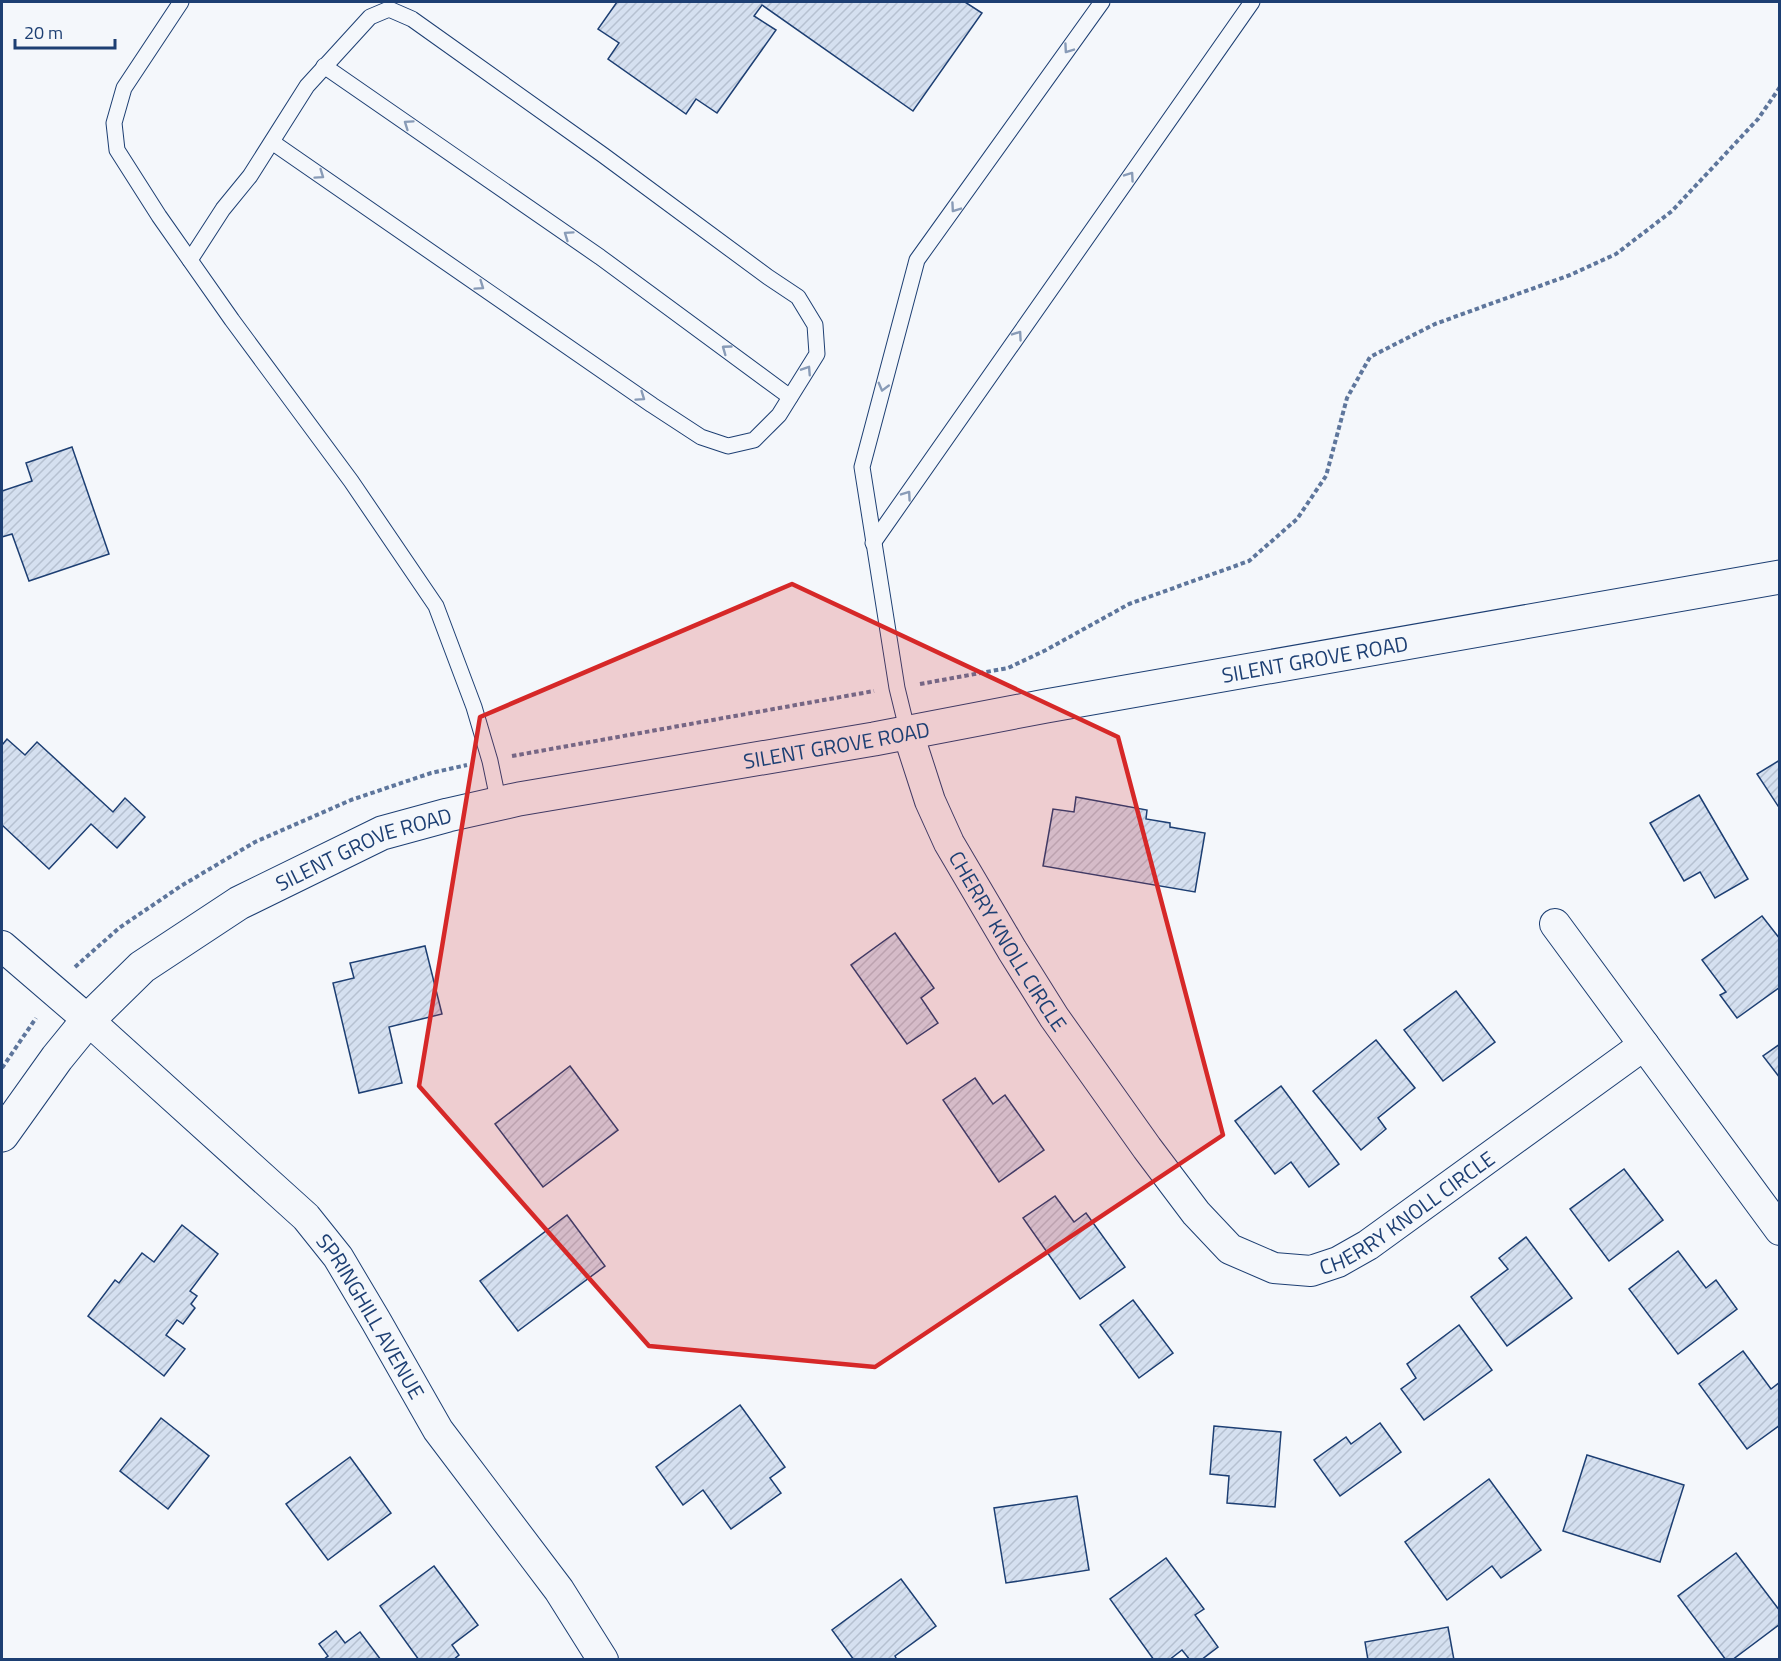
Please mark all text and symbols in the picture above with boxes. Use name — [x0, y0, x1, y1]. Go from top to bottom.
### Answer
scale bar — [15, 12, 116, 50]
text: 20 m — [24, 19, 63, 46]
one-way arrow — [1064, 43, 1075, 54]
one-way arrow — [404, 120, 415, 131]
one-way arrow — [313, 168, 324, 179]
one-way arrow — [1123, 171, 1134, 182]
one-way arrow — [951, 201, 962, 212]
one-way arrow — [564, 231, 575, 242]
one-way arrow — [474, 279, 485, 290]
one-way arrow — [1011, 331, 1022, 342]
one-way arrow — [721, 346, 732, 357]
one-way arrow — [800, 366, 811, 377]
one-way arrow — [878, 381, 891, 391]
one-way arrow — [634, 390, 645, 401]
one-way arrow — [900, 491, 911, 502]
street label: SILENT GROVE ROAD — [1219, 627, 1410, 691]
street label: SILENT GROVE ROAD — [741, 713, 932, 777]
street label: SILENT GROVE ROAD — [270, 799, 455, 899]
street label: CHERRY KNOLL CIRCLE — [941, 845, 1075, 1038]
street label: CHERRY KNOLL CIRCLE — [1315, 1142, 1501, 1283]
street label: SPRINGHILL AVENUE — [309, 1226, 433, 1405]

